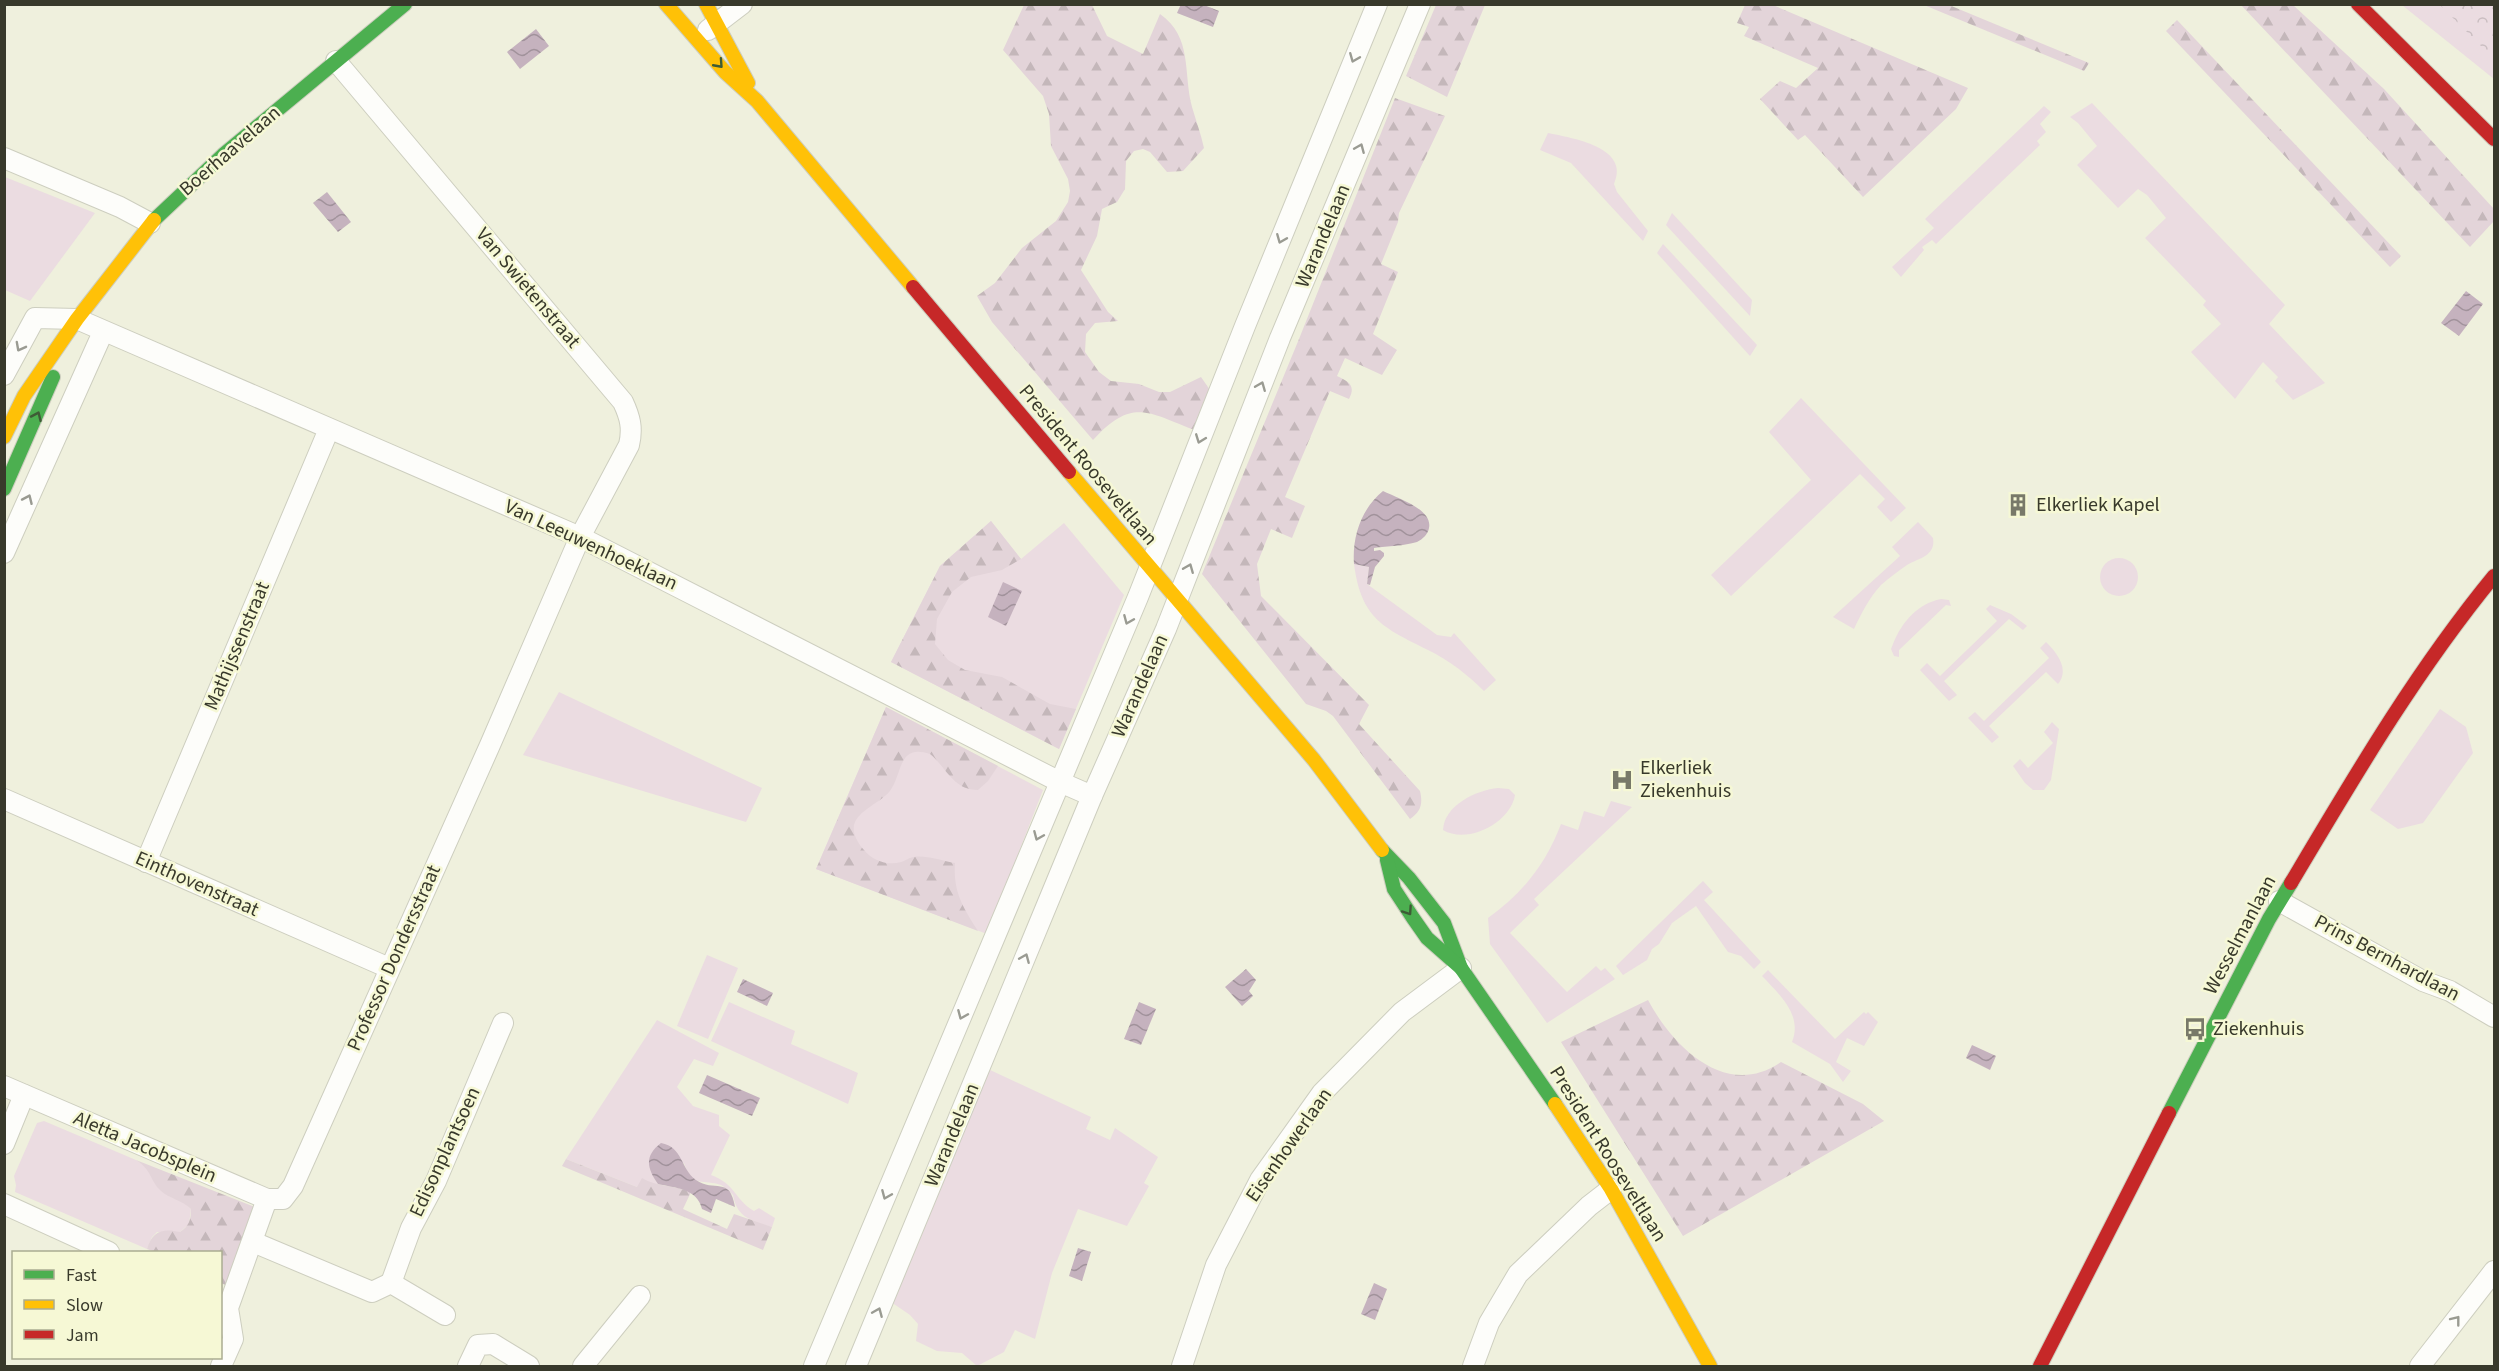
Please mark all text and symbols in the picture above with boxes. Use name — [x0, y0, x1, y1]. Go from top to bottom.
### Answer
one-way arrow — [1349, 52, 1361, 63]
one-way arrow — [712, 58, 723, 68]
street label: Boerhaavelaan — [173, 99, 287, 203]
one-way arrow — [1353, 144, 1365, 155]
street label: Warandelaan — [1289, 180, 1357, 292]
street label: Van Swietenstraat — [469, 222, 587, 355]
one-way arrow — [1276, 233, 1288, 244]
one-way arrow — [15, 341, 27, 352]
street label: President Rooseveltlaan — [1012, 378, 1164, 552]
one-way arrow — [1253, 382, 1266, 392]
one-way arrow — [29, 411, 41, 422]
one-way arrow — [1195, 434, 1208, 444]
place label: Elkerliek Kapel — [2036, 491, 2160, 519]
building icon: Elkerliek Kapel — [2005, 492, 2031, 518]
street label: Van Leeuwenhoeklaan — [500, 493, 682, 597]
one-way arrow — [21, 495, 33, 506]
one-way arrow — [1182, 563, 1194, 574]
street label: Mathijssenstraat — [197, 577, 277, 715]
one-way arrow — [1123, 614, 1135, 625]
street label: Warandelaan — [1105, 630, 1175, 742]
place label: Elkerliek Ziekenhuis — [1640, 754, 1731, 805]
hospital icon: Elkerliek Ziekenhuis — [1609, 767, 1635, 793]
one-way arrow — [1033, 829, 1045, 840]
street label: Einthovenstraat — [131, 844, 264, 924]
street label: Professor Dondersstraat — [340, 860, 448, 1056]
street label: Wesselmanlaan — [2197, 870, 2283, 1000]
one-way arrow — [1401, 904, 1412, 915]
street label: Prins Bernhardlaan — [2309, 908, 2465, 1008]
one-way arrow — [1018, 953, 1030, 964]
one-way arrow — [957, 1009, 969, 1020]
place label: Ziekenhuis — [2213, 1015, 2304, 1043]
bus stop icon: Ziekenhuis — [2182, 1016, 2208, 1042]
street label: President Rooseveltlaan — [1542, 1061, 1674, 1247]
street label: Warandelaan — [918, 1079, 986, 1191]
street label: Edisonplantsoen — [403, 1082, 487, 1222]
street label: Eisenhowerlaan — [1239, 1082, 1339, 1208]
street label: Aletta Jacobsplein — [69, 1104, 221, 1190]
one-way arrow — [881, 1189, 893, 1200]
legend — [12, 1251, 222, 1359]
text: Fast — [66, 1263, 97, 1288]
text: Slow — [66, 1293, 103, 1318]
one-way arrow — [871, 1308, 883, 1319]
one-way arrow — [2448, 1316, 2459, 1327]
text: Jam — [66, 1323, 99, 1348]

